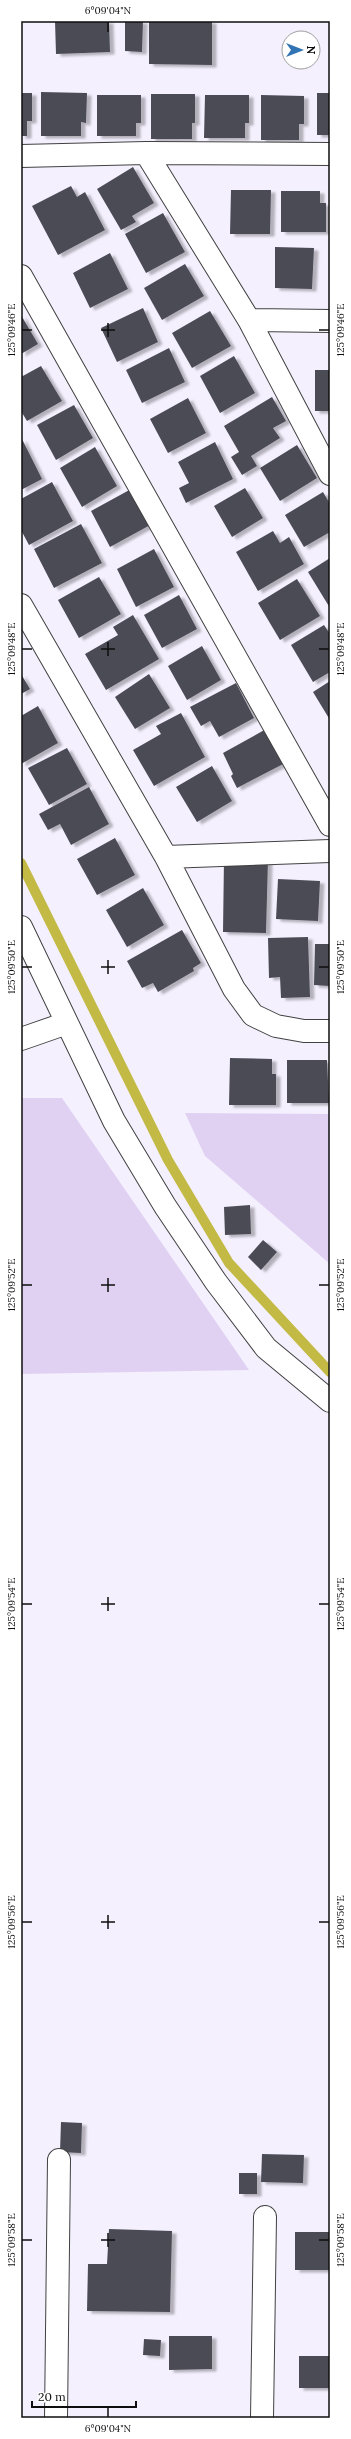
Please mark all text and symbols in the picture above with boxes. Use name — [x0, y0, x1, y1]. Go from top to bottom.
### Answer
text: 6°09'04"N — [85, 4, 132, 17]
north arrow — [281, 30, 321, 70]
text: N — [304, 46, 318, 55]
text: 125°09'46"E — [5, 304, 18, 357]
text: 125°09'46"E — [334, 304, 347, 357]
text: 125°09'48"E — [5, 623, 18, 675]
text: 125°09'48"E — [334, 623, 347, 675]
text: 125°09'50"E — [5, 940, 18, 994]
text: 125°09'50"E — [334, 940, 347, 994]
text: 125°09'52"E — [5, 1258, 18, 1312]
text: 125°09'52"E — [334, 1258, 347, 1312]
text: 125°09'54"E — [5, 1577, 18, 1631]
text: 125°09'54"E — [334, 1577, 347, 1631]
text: 125°09'56"E — [5, 1895, 18, 1949]
text: 125°09'56"E — [334, 1895, 347, 1949]
text: 125°09'58"E — [5, 2213, 18, 2267]
text: 125°09'58"E — [334, 2213, 347, 2267]
scale bar — [32, 2383, 136, 2409]
text: 20 m — [38, 2389, 66, 2404]
text: 6°09'04"N — [85, 2422, 132, 2435]

